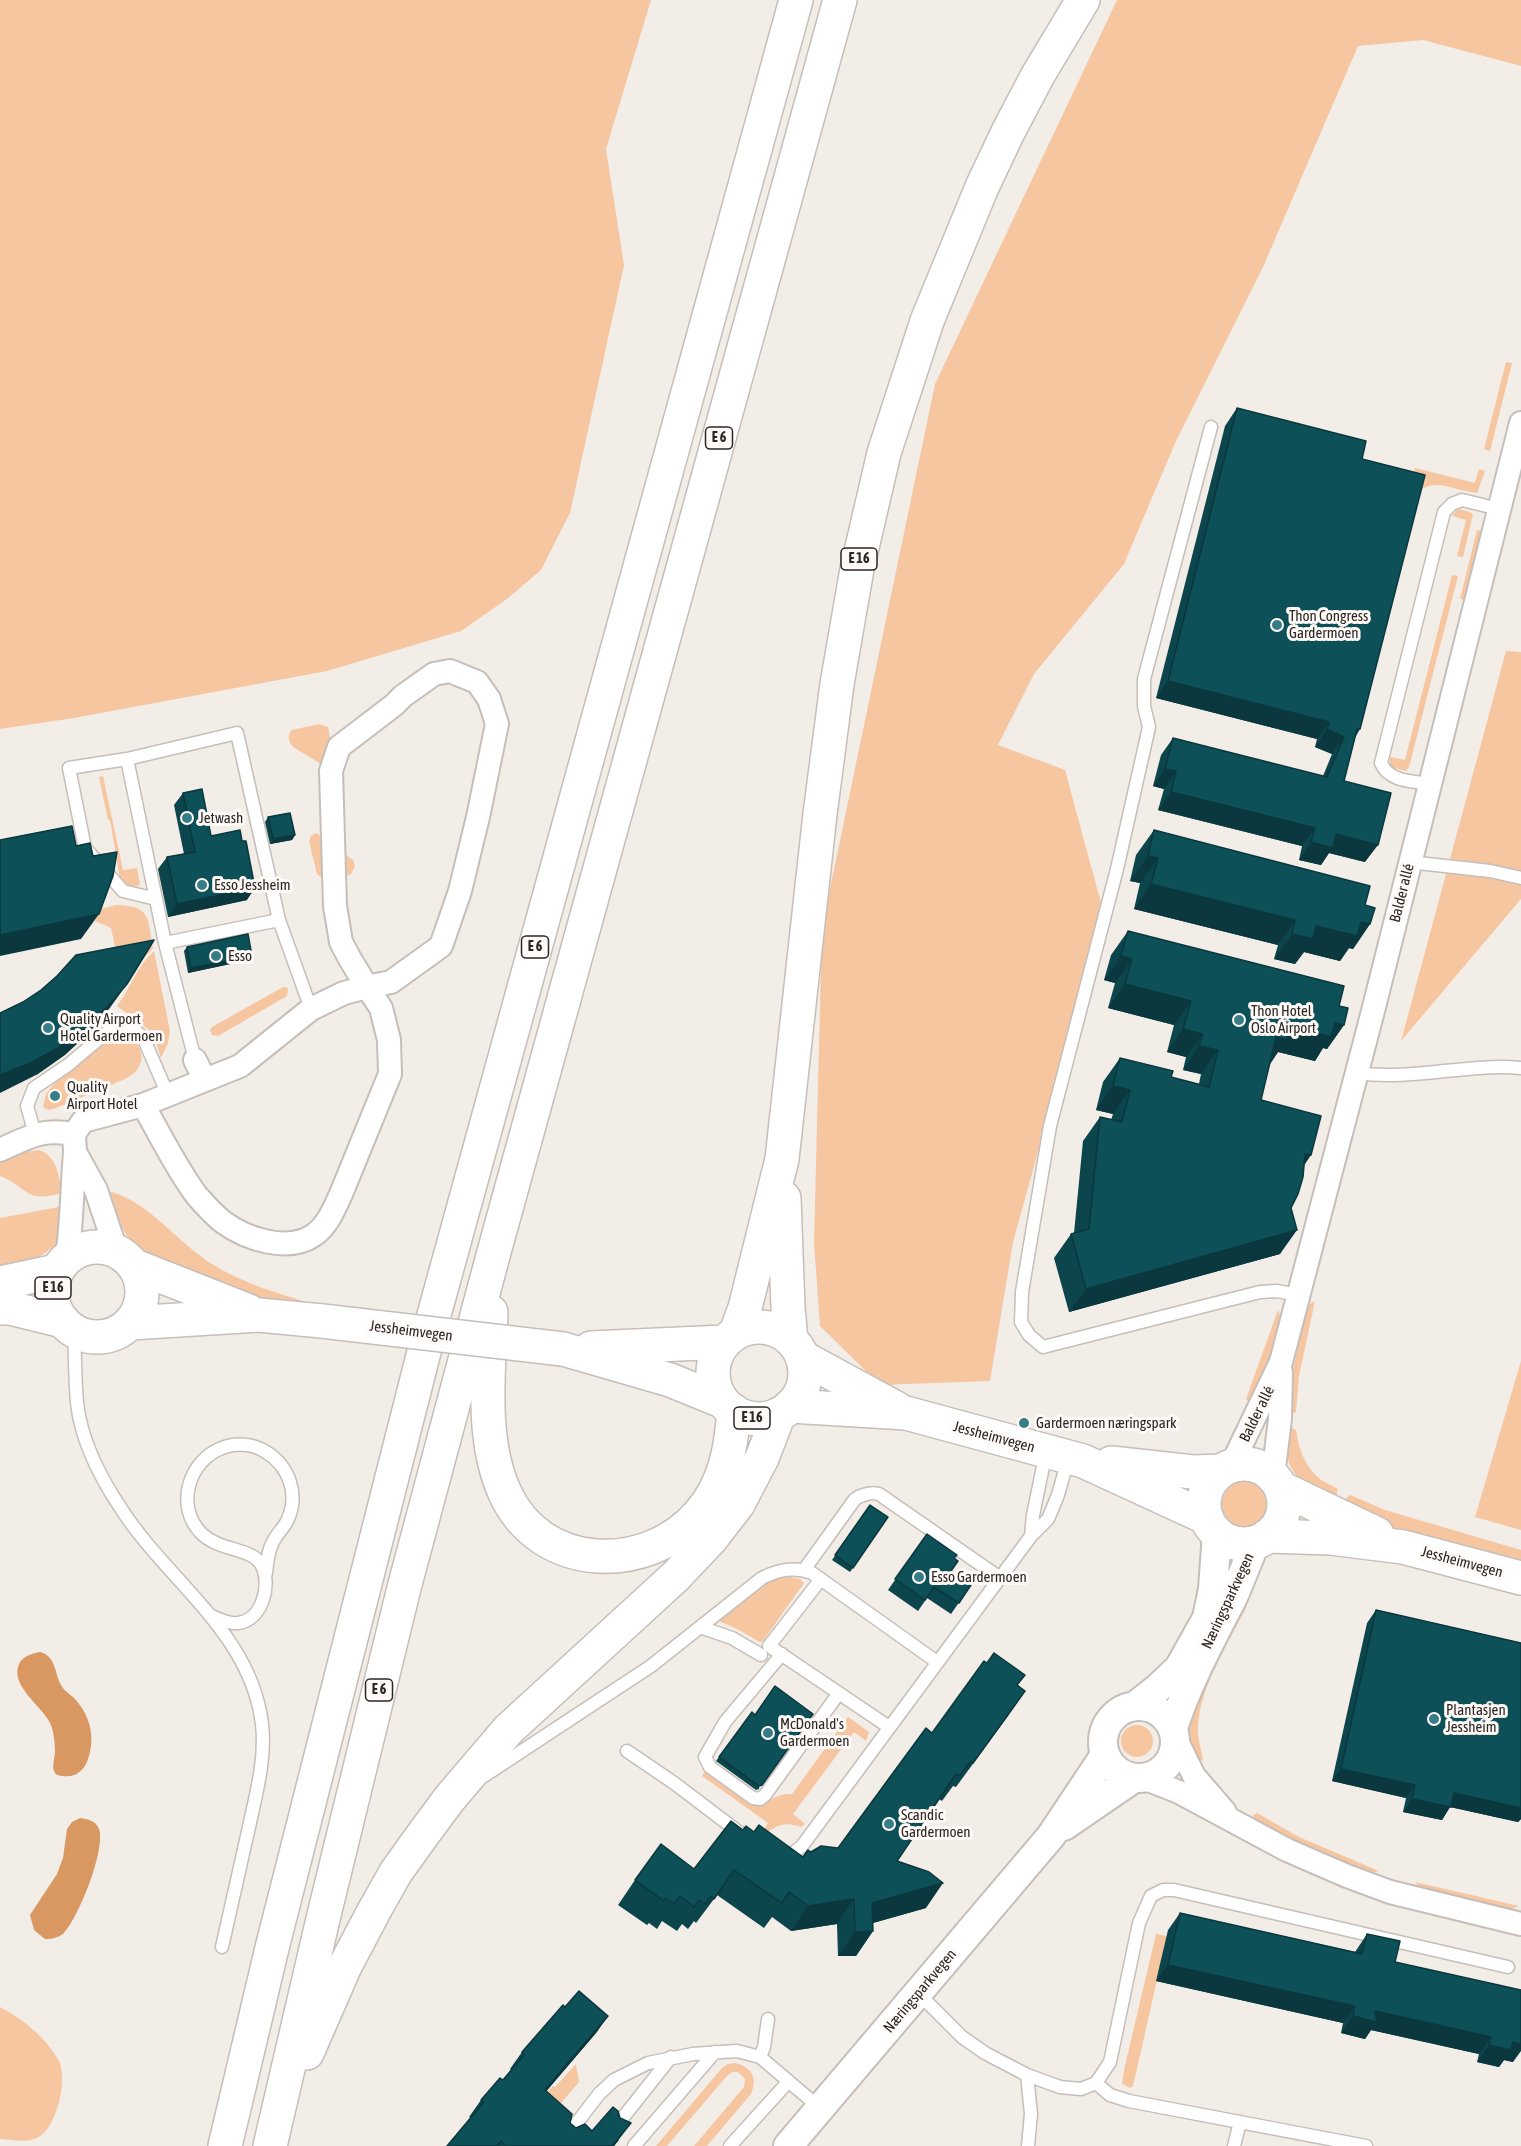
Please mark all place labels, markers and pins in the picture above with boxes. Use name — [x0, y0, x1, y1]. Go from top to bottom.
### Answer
place label: Thon Congress Gardermoen — [1289, 607, 1368, 642]
marker: Thon Congress Gardermoen — [1270, 618, 1284, 632]
place label: Jetwash — [199, 809, 243, 827]
marker: Jetwash — [180, 811, 194, 825]
place label: Esso Jessheim — [214, 876, 291, 894]
marker: Esso Jessheim — [195, 878, 209, 892]
place label: Esso — [228, 947, 252, 965]
marker: Esso — [209, 949, 223, 963]
place label: Thon Hotel Oslo Airport — [1251, 1002, 1316, 1037]
place label: Quality Airport Hotel Gardermoen — [60, 1010, 162, 1045]
marker: Thon Hotel Oslo Airport — [1232, 1013, 1246, 1027]
marker: Quality Airport Hotel Gardermoen — [41, 1021, 55, 1035]
place label: Quality Airport Hotel — [67, 1078, 138, 1113]
marker: Quality Airport Hotel — [48, 1089, 62, 1103]
place label: Gardermoen næringspark — [1036, 1414, 1177, 1432]
marker: Gardermoen næringspark — [1017, 1416, 1031, 1430]
place label: Esso Gardermoen — [931, 1568, 1027, 1586]
marker: Esso Gardermoen — [912, 1570, 926, 1584]
place label: Plantasjen Jessheim — [1446, 1701, 1506, 1736]
marker: Plantasjen Jessheim — [1427, 1712, 1441, 1726]
place label: McDonald's Gardermoen — [780, 1715, 850, 1750]
marker: McDonald's Gardermoen — [761, 1726, 775, 1740]
place label: Scandic Gardermoen — [901, 1806, 971, 1841]
marker: Scandic Gardermoen — [882, 1817, 896, 1831]

